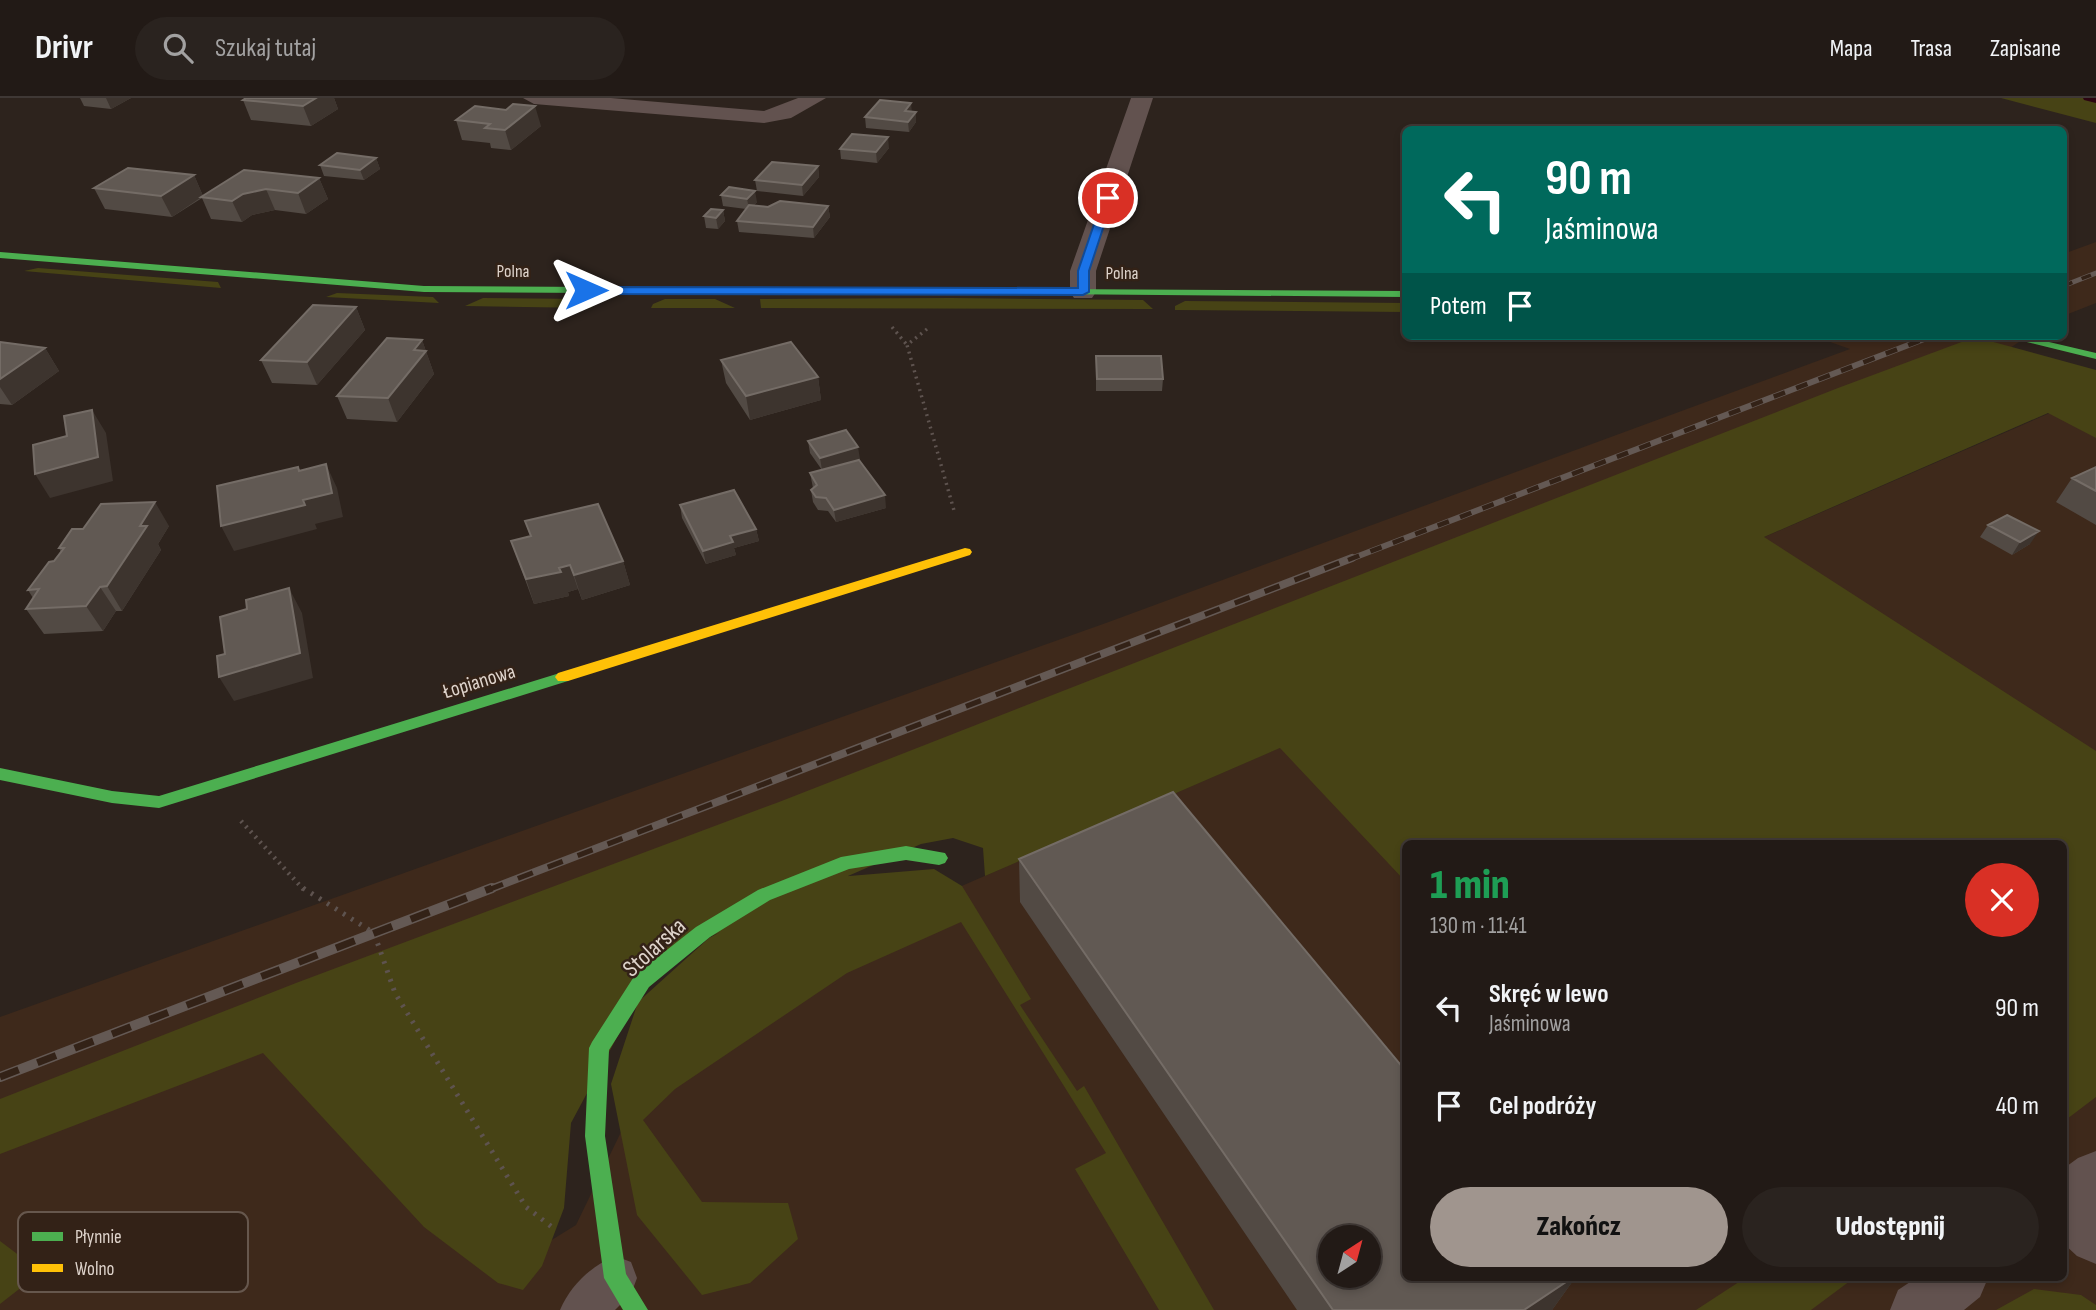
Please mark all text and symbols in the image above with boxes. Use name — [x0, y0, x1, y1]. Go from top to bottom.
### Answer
search box — [135, 17, 625, 80]
text: Drivr — [35, 28, 93, 68]
icon: search — [159, 29, 197, 67]
text: Szukaj tutaj — [215, 33, 316, 64]
text: Mapa — [1830, 34, 1873, 63]
text: Trasa — [1911, 34, 1952, 63]
text: Zapisane — [1990, 34, 2061, 63]
text: 90 m — [1545, 150, 1632, 209]
icon: left — [1430, 154, 1521, 245]
pin — [1078, 168, 1138, 228]
icon: arrive — [1089, 179, 1127, 217]
text: Jaśminowa — [1545, 210, 1659, 249]
position arrow — [549, 253, 623, 327]
street label: Polna — [496, 261, 530, 282]
street label: Polna — [1105, 263, 1139, 284]
icon: arrive — [1501, 287, 1539, 325]
text: Potem — [1430, 291, 1487, 322]
street label: Łopianowa — [439, 659, 518, 705]
text: 1 min — [1430, 860, 1510, 911]
button: close — [1965, 863, 2039, 937]
street label: Stolarska — [617, 912, 692, 983]
text: 130 m · 11:41 — [1430, 912, 1526, 940]
text: Skręć w lewo — [1489, 979, 1609, 1010]
icon: left — [1430, 989, 1468, 1027]
text: 90 m — [1995, 993, 2039, 1024]
text: Jaśminowa — [1489, 1010, 1571, 1038]
icon: arrive — [1430, 1087, 1468, 1125]
text: Cel podróży — [1489, 1091, 1596, 1122]
text: 40 m — [1996, 1091, 2039, 1122]
button: Zakończ — [1430, 1187, 1728, 1267]
button: Udostępnij — [1742, 1187, 2039, 1267]
legend — [18, 1212, 248, 1292]
north arrow — [1318, 1225, 1381, 1288]
map controls — [1318, 1225, 1381, 1288]
text: Płynnie — [75, 1226, 122, 1249]
text: Wolno — [75, 1258, 114, 1281]

